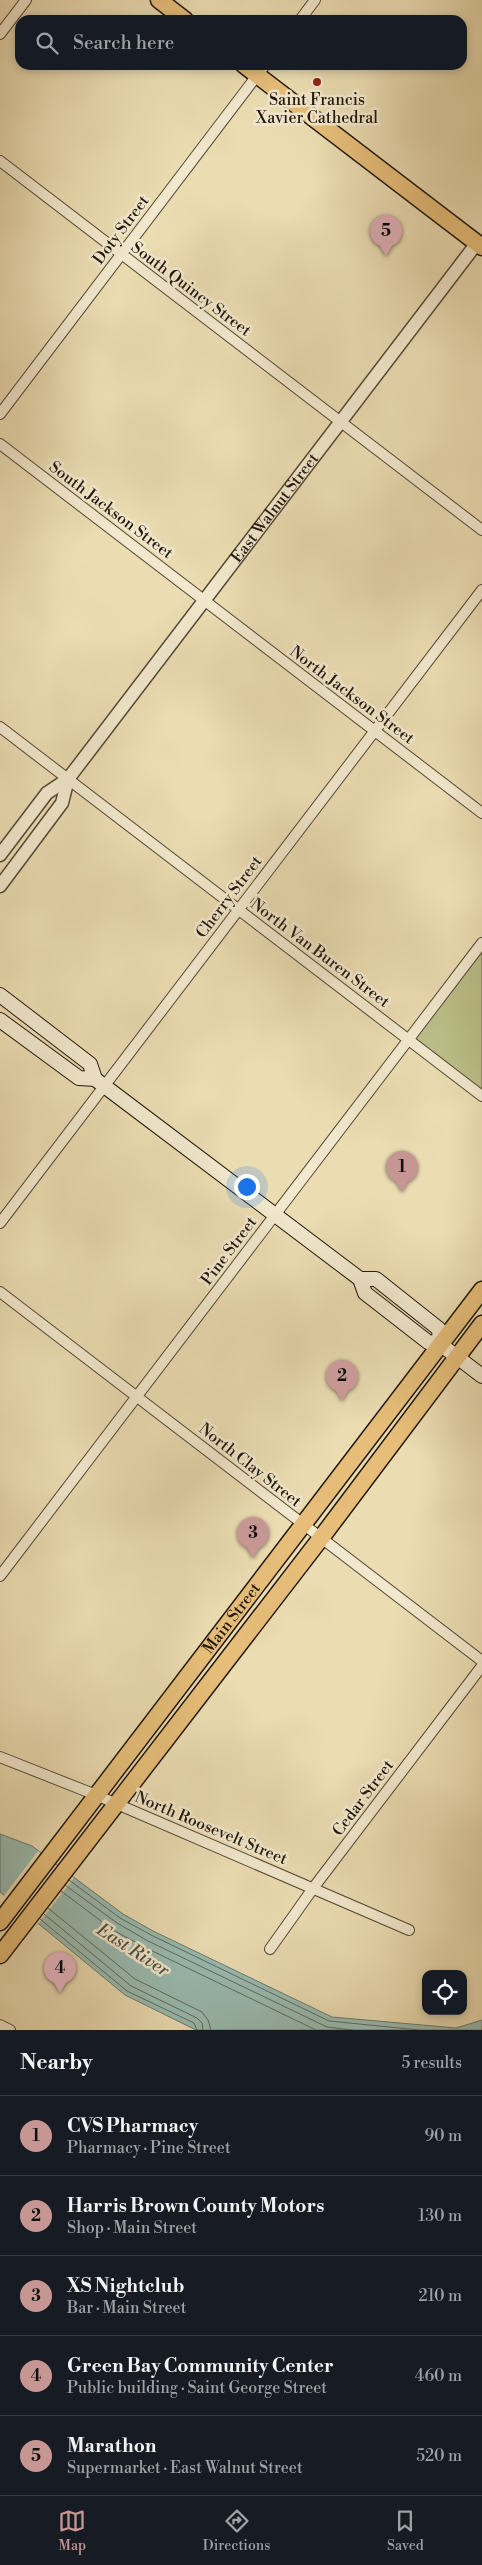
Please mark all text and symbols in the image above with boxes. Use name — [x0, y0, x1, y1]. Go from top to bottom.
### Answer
search box — [15, 15, 467, 70]
icon: search — [33, 29, 61, 57]
text: Search here — [73, 31, 174, 55]
marker: Saint Francis Xavier Cathedral — [311, 76, 323, 88]
place label: Saint Francis Xavier Cathedral — [255, 90, 378, 128]
street label: Doty Street — [88, 191, 154, 269]
pin: 5 — [370, 215, 402, 256]
street label: South Quincy Street — [127, 237, 255, 341]
street label: East Walnut Street — [227, 449, 323, 567]
street label: South Jackson Street — [45, 457, 177, 563]
street label: North Jackson Street — [286, 642, 419, 749]
street label: Cherry Street — [192, 852, 267, 942]
street label: North Van Buren Street — [246, 894, 394, 1012]
pin: 1 — [386, 1151, 418, 1192]
your location — [234, 1174, 260, 1200]
street label: Pine Street — [197, 1213, 261, 1289]
pin: 2 — [326, 1360, 358, 1401]
street label: North Clay Street — [195, 1419, 306, 1512]
pin: 3 — [237, 1517, 269, 1558]
street label: Main Street — [198, 1579, 265, 1658]
street label: Cedar Street — [328, 1756, 398, 1840]
street label: North Roosevelt Street — [132, 1787, 291, 1869]
water label: East River — [92, 1918, 174, 1982]
pin: 4 — [44, 1952, 76, 1993]
map controls — [422, 1970, 467, 2015]
button: locate — [422, 1970, 467, 2015]
text: Nearby — [20, 2050, 93, 2076]
text: 5 results — [401, 2053, 462, 2073]
text: CVS Pharmacy — [67, 2114, 198, 2138]
text: 1 — [32, 2126, 40, 2146]
text: 90 m — [424, 2126, 462, 2146]
text: Pharmacy · Pine Street — [67, 2138, 231, 2158]
text: Harris Brown County Motors — [67, 2194, 324, 2218]
text: 2 — [31, 2206, 41, 2226]
text: 130 m — [418, 2206, 462, 2226]
text: Shop · Main Street — [67, 2218, 197, 2238]
text: XS Nightclub — [67, 2274, 184, 2298]
text: 3 — [31, 2286, 41, 2306]
text: 210 m — [418, 2286, 462, 2306]
text: Bar · Main Street — [67, 2298, 186, 2318]
text: Green Bay Community Center — [67, 2354, 334, 2378]
text: 4 — [31, 2366, 41, 2386]
text: 460 m — [415, 2366, 462, 2386]
text: Public building · Saint George Street — [67, 2378, 327, 2398]
text: Marathon — [67, 2434, 157, 2458]
text: 5 — [31, 2446, 41, 2466]
text: 520 m — [416, 2446, 462, 2466]
text: Supermarket · East Walnut Street — [67, 2458, 303, 2478]
tab: Map — [58, 2507, 86, 2555]
tab: Directions — [203, 2507, 270, 2555]
tab: Saved — [387, 2507, 424, 2555]

